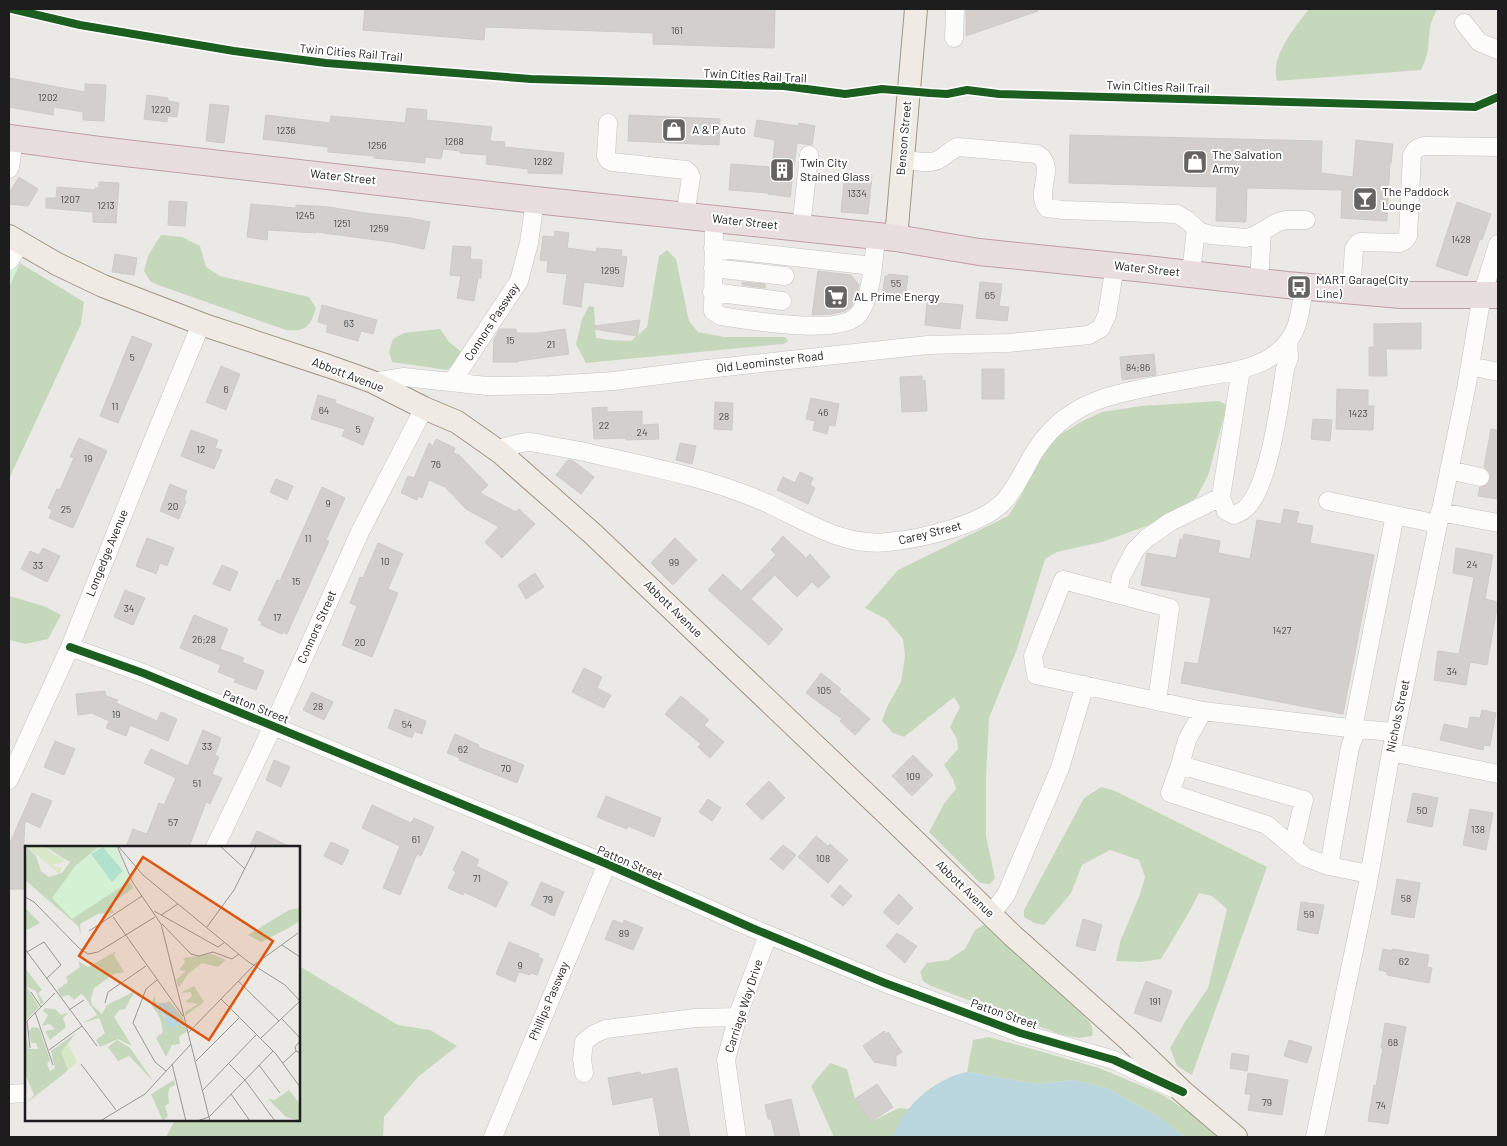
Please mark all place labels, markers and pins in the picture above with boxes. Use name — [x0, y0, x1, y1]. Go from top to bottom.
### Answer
shop icon: A & P Auto — [661, 117, 687, 143]
place label: A & P Auto — [692, 122, 746, 136]
place label: The Salvation Army — [1212, 147, 1282, 175]
shop icon: The Salvation Army — [1182, 149, 1208, 175]
place label: Twin City Stained Glass — [800, 155, 870, 183]
building icon: Twin City Stained Glass — [769, 157, 795, 183]
place label: The Paddock Lounge — [1382, 184, 1449, 212]
bar icon: The Paddock Lounge — [1352, 186, 1378, 212]
place label: MART Garage(City Line) — [1316, 272, 1409, 300]
bus stop icon: MART Garage(City Line) — [1286, 274, 1312, 300]
supermarket icon: AL Prime Energy — [823, 284, 849, 310]
place label: AL Prime Energy — [854, 289, 940, 303]

